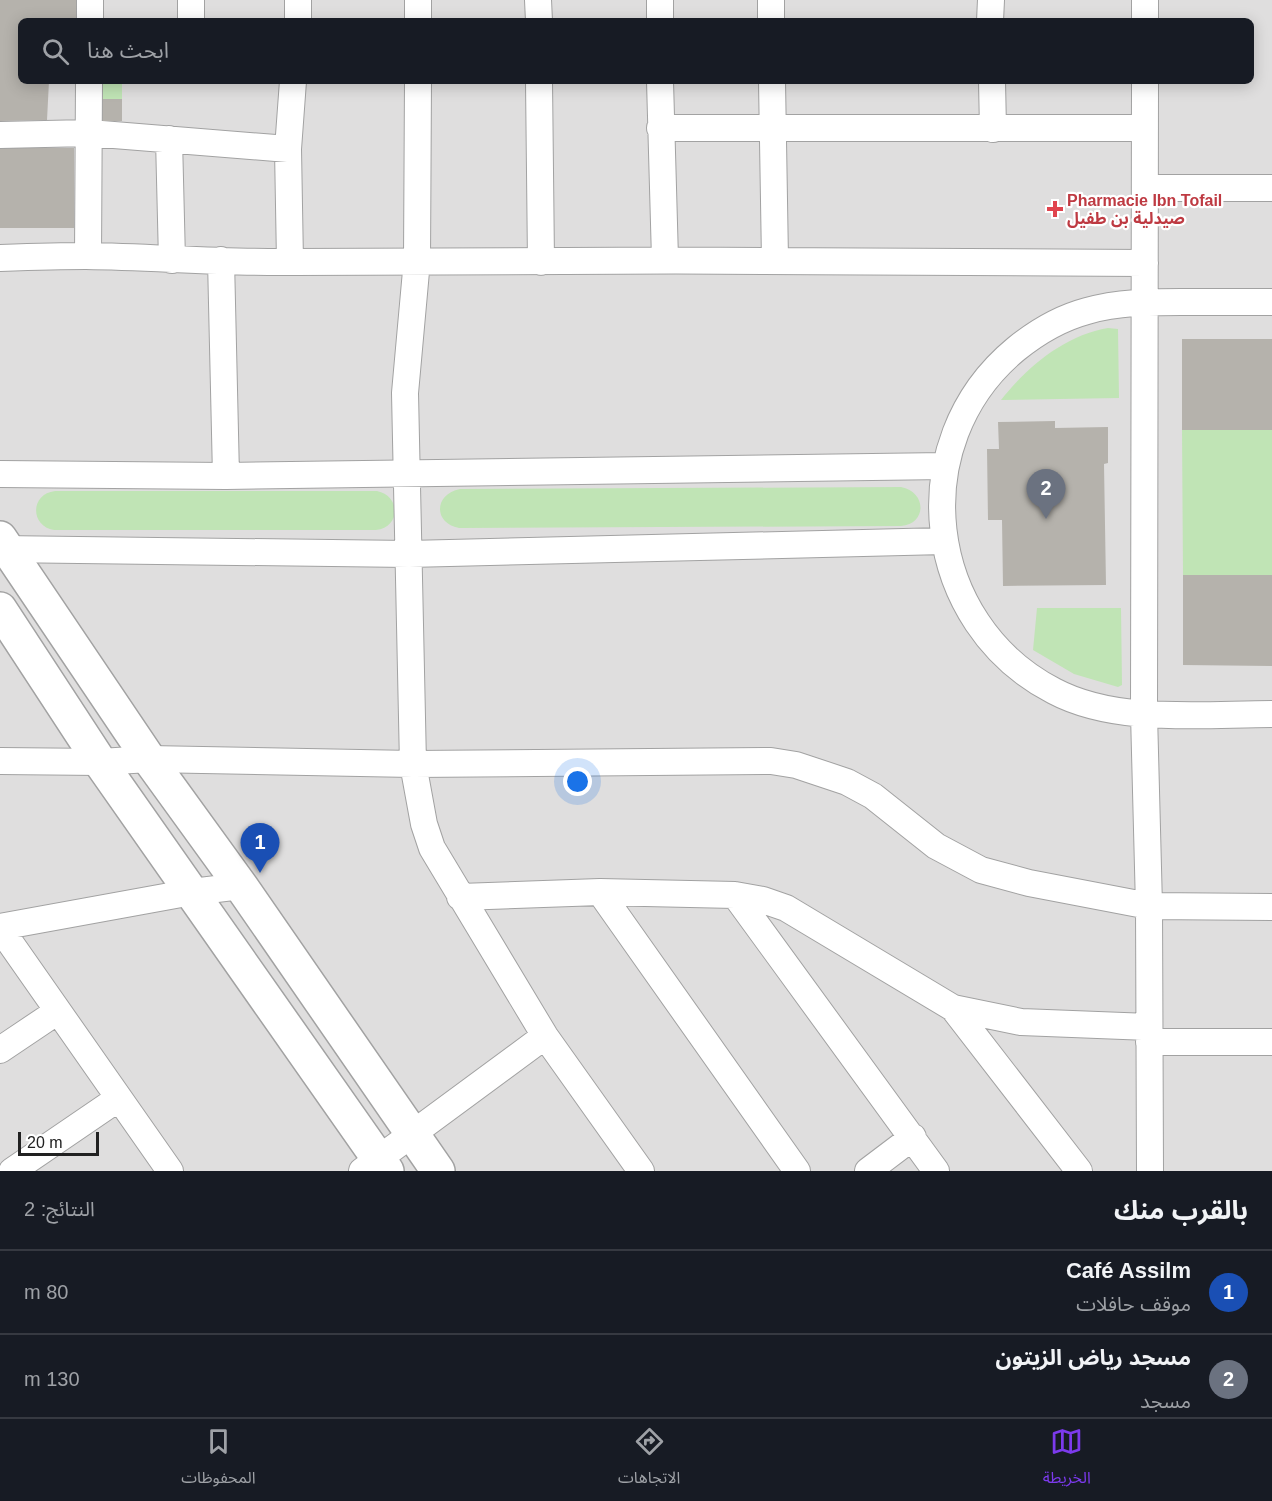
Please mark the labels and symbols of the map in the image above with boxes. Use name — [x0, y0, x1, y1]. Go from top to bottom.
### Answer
place label: Pharmacie Ibn Tofail صيدلية بن طفيل — [1067, 192, 1222, 228]
marker: Pharmacie Ibn Tofail صيدلية بن طفيل — [1048, 202, 1062, 216]
pin: 2 — [1026, 470, 1066, 519]
your location — [563, 767, 592, 796]
pin: 1 — [240, 824, 280, 873]
scale bar — [18, 1129, 99, 1156]

